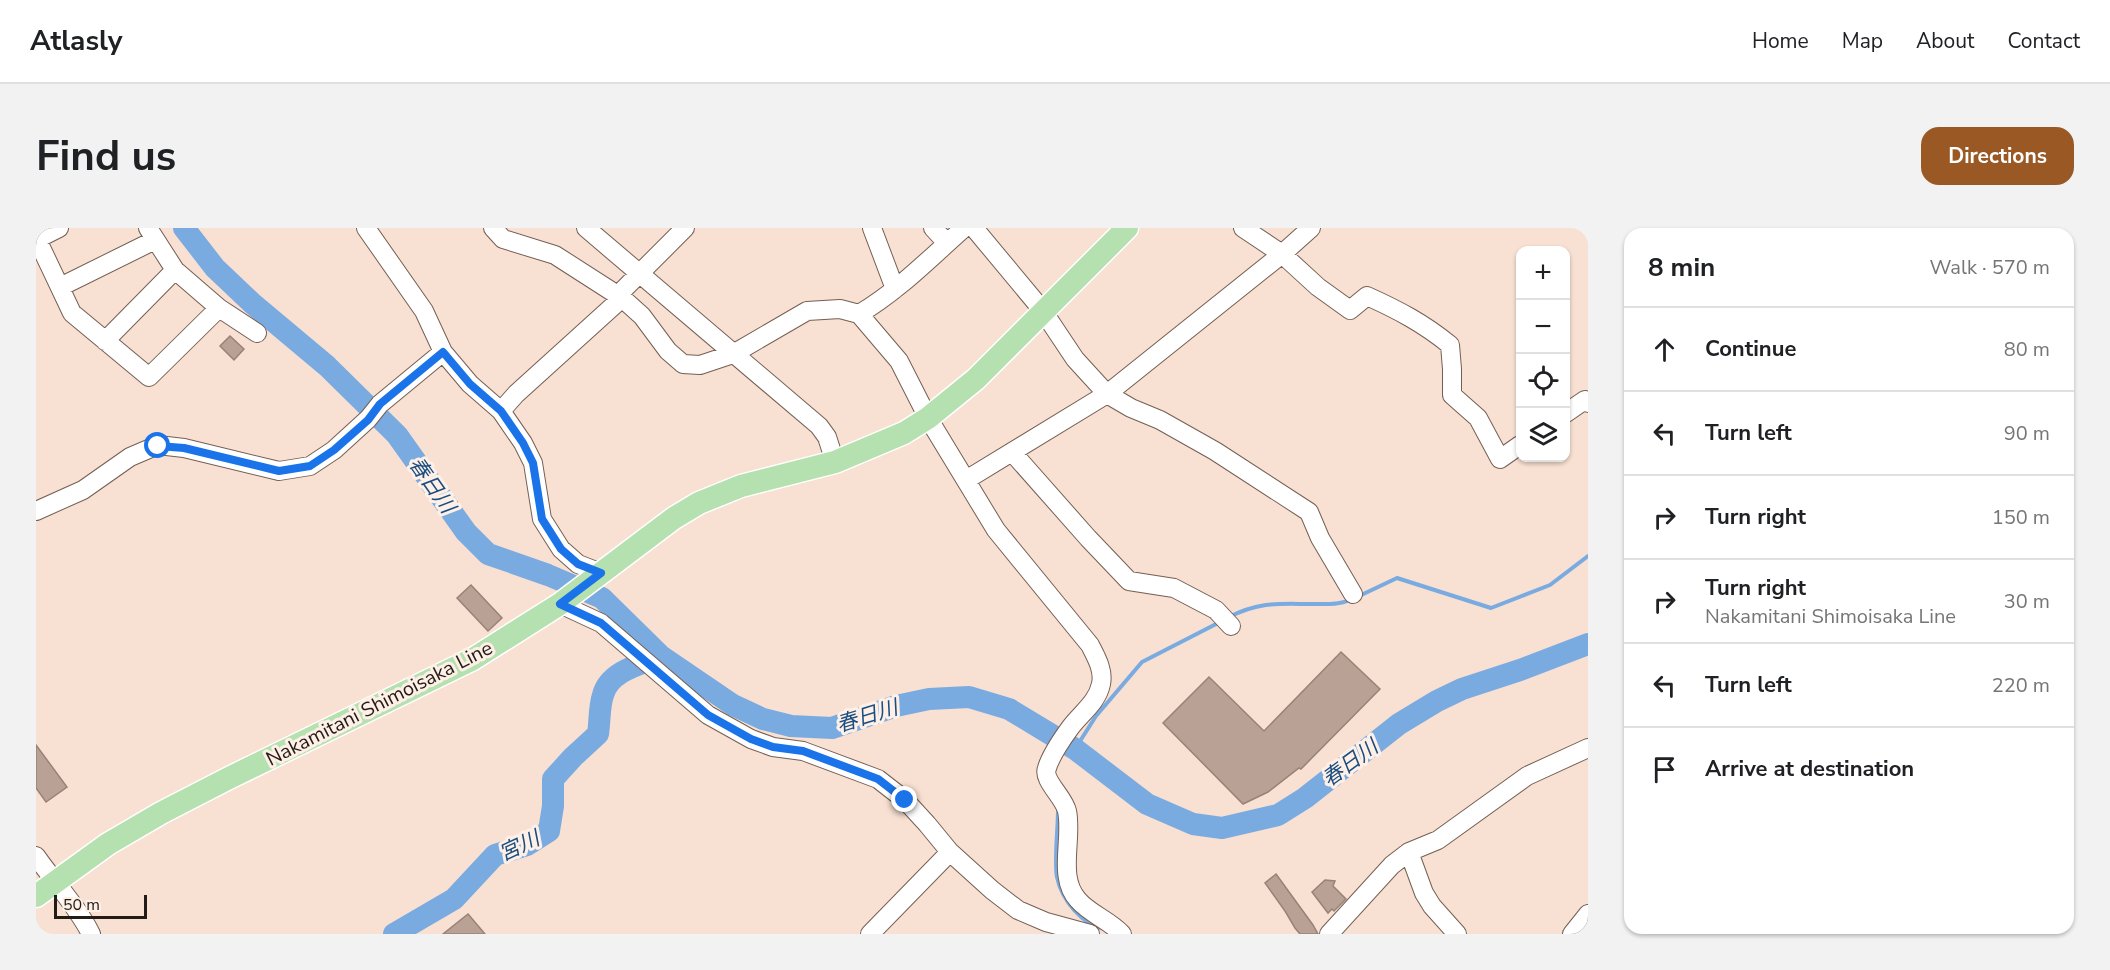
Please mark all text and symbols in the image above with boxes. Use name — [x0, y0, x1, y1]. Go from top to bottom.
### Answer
text: Atlasly — [30, 22, 122, 60]
text: Home — [1752, 27, 1809, 55]
text: Map — [1842, 27, 1883, 55]
text: About — [1916, 27, 1974, 55]
text: Contact — [2007, 27, 2080, 55]
button: Directions — [1921, 127, 2074, 185]
text: Find us — [36, 128, 176, 185]
map controls — [1516, 246, 1570, 462]
button: + — [1516, 246, 1570, 300]
text: 8 min — [1648, 250, 1715, 285]
text: Walk · 570 m — [1930, 254, 2050, 281]
button: − — [1516, 300, 1570, 354]
icon: ahead — [1648, 333, 1681, 366]
text: Continue — [1705, 334, 1796, 364]
text: 80 m — [2004, 336, 2050, 363]
button: locate — [1516, 354, 1570, 408]
button: layers — [1516, 408, 1570, 462]
icon: left — [1648, 417, 1681, 450]
text: Turn left — [1705, 418, 1792, 448]
text: 90 m — [2004, 420, 2050, 447]
route start — [144, 432, 170, 458]
water label: 春日川 — [402, 451, 463, 520]
icon: right — [1648, 501, 1681, 534]
text: Turn right — [1705, 502, 1806, 532]
text: 150 m — [1992, 504, 2050, 531]
text: Turn right — [1705, 573, 1806, 603]
icon: right — [1648, 585, 1681, 618]
text: 30 m — [2004, 588, 2050, 615]
text: Nakamitani Shimoisaka Line — [1705, 603, 1956, 630]
street label: Nakamitani Shimoisaka Line — [261, 634, 497, 772]
icon: left — [1648, 669, 1681, 702]
text: Turn left — [1705, 670, 1792, 700]
text: 220 m — [1992, 672, 2050, 699]
water label: 春日川 — [833, 693, 903, 739]
water label: 春日川 — [1316, 732, 1385, 793]
icon: arrive — [1648, 753, 1681, 786]
text: Arrive at destination — [1705, 754, 1914, 784]
route end — [891, 786, 917, 812]
water label: 宮川 — [494, 824, 546, 868]
scale bar — [54, 892, 147, 920]
text: 50 m — [63, 894, 100, 916]

